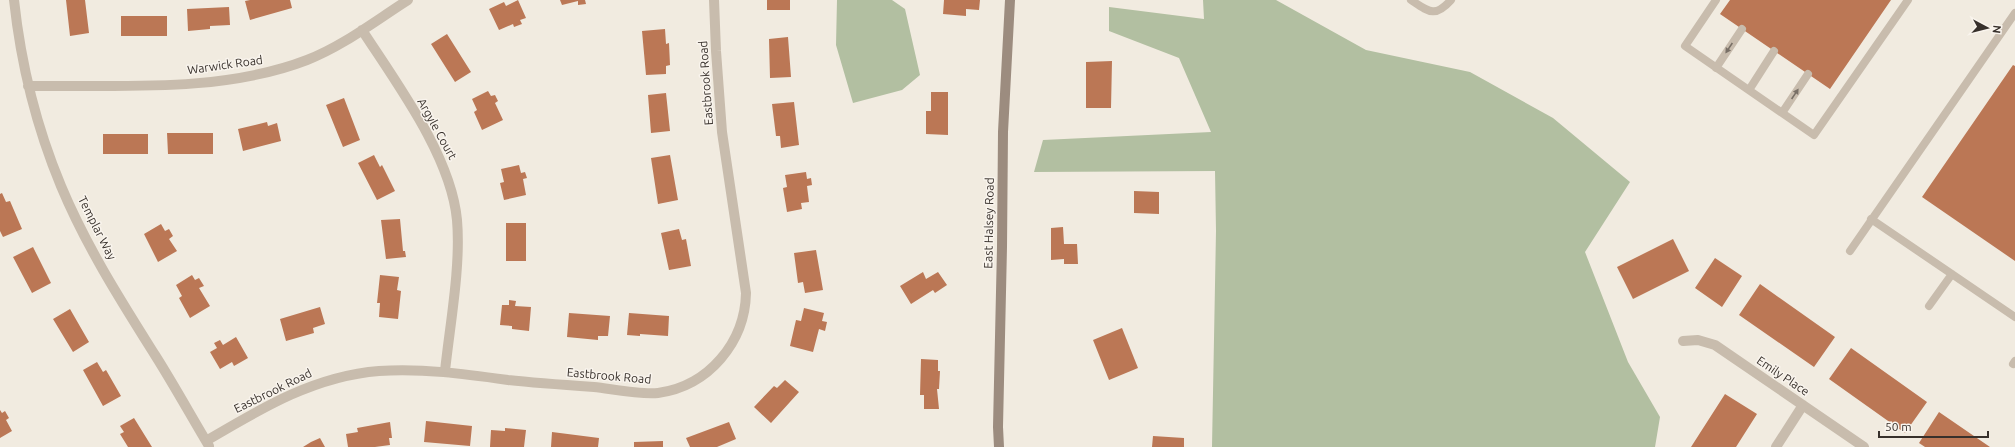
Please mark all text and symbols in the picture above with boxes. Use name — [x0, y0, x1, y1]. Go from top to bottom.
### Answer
north arrow — [1967, 8, 2007, 48]
text: N — [1990, 24, 2003, 34]
street label: Eastbrook Road — [696, 40, 715, 126]
one-way arrow — [1725, 43, 1733, 54]
street label: Warwick Road — [186, 53, 264, 76]
one-way arrow — [1791, 88, 1799, 99]
street label: Argyle Court — [415, 96, 460, 162]
street label: East Halsey Road — [981, 177, 996, 269]
street label: Templar Way — [76, 194, 119, 262]
street label: Emily Place — [1755, 353, 1812, 398]
street label: Eastbrook Road — [566, 365, 652, 386]
street label: Eastbrook Road — [232, 366, 314, 415]
scale bar — [1879, 413, 1988, 439]
text: 50 m — [1885, 420, 1912, 433]

